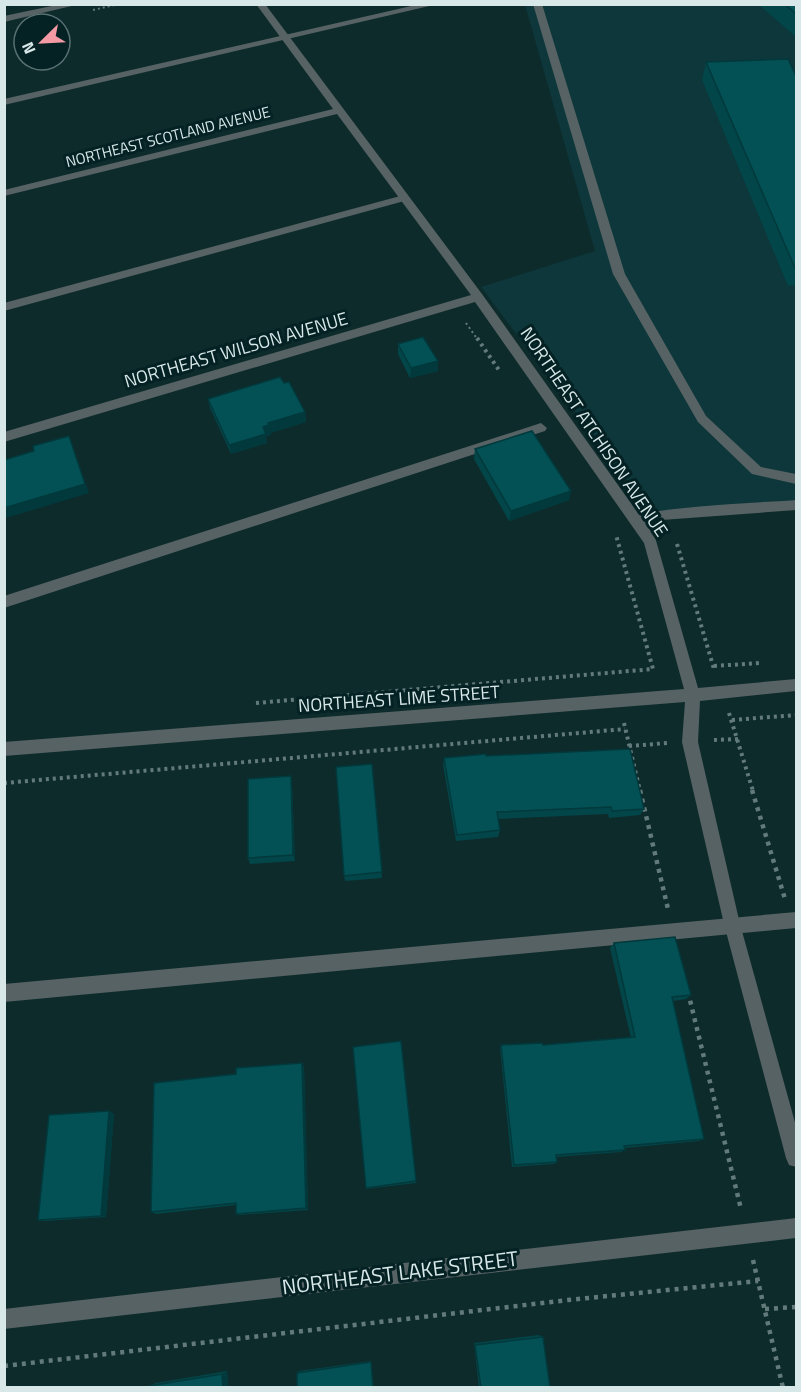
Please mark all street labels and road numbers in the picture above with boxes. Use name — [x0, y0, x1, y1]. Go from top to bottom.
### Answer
street label: NORTHEAST SCOTLAND AVENUE — [63, 100, 273, 173]
street label: NORTHEAST WILSON AVENUE — [121, 305, 351, 394]
street label: NORTHEAST ATCHISON AVENUE — [514, 321, 675, 542]
street label: NORTHEAST LIME STREET — [297, 678, 501, 719]
street label: NORTHEAST LAKE STREET — [280, 1242, 520, 1302]

